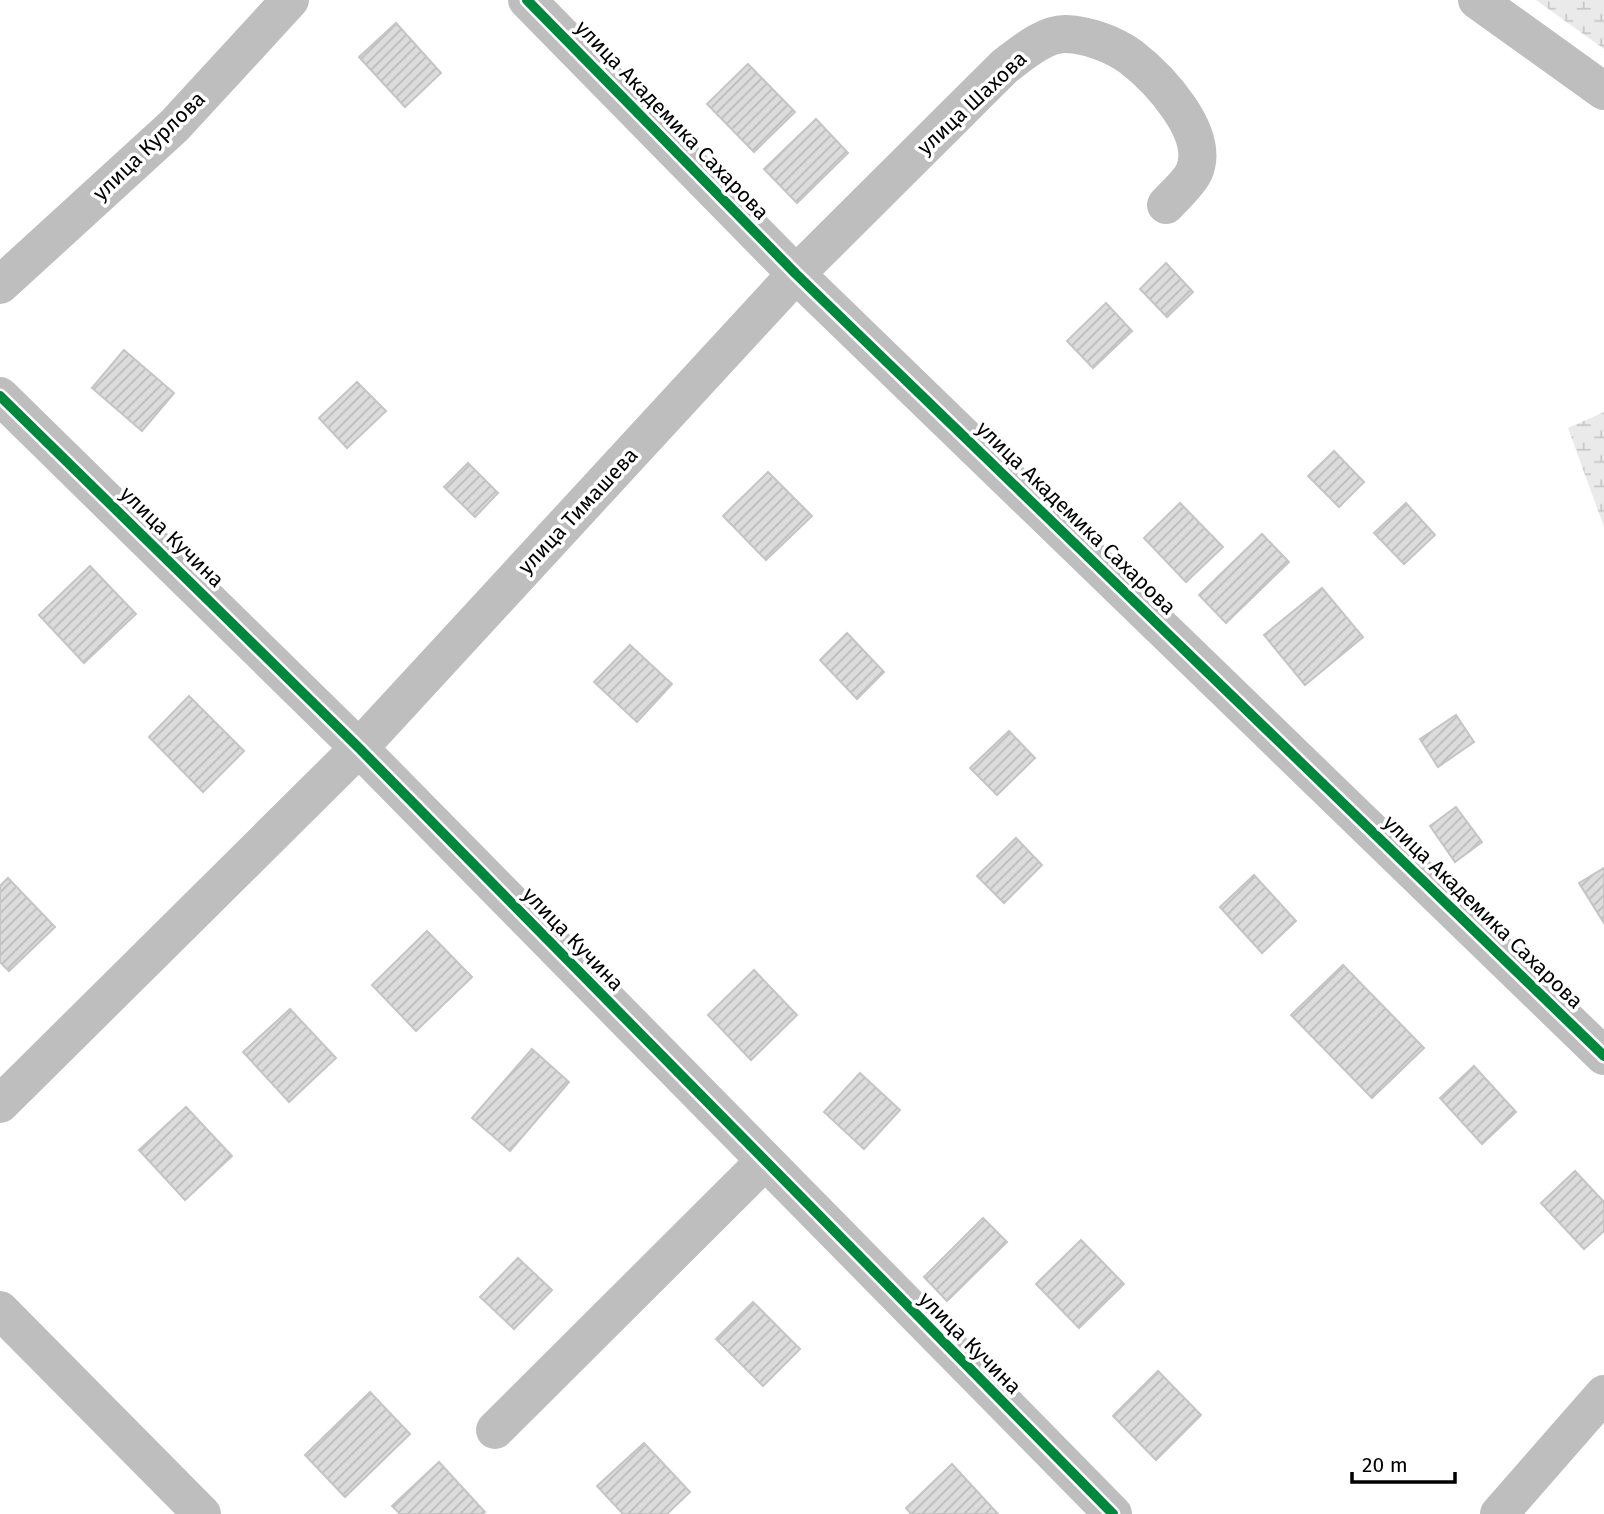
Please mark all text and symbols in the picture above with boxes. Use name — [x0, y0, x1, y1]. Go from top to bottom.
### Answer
street label: улица Академика Сахарова — [570, 15, 774, 225]
street label: улица Шахова — [912, 46, 1032, 160]
street label: улица Курлова — [87, 86, 211, 206]
street label: улица Академика Сахарова — [971, 416, 1181, 620]
street label: улица Тимашева — [513, 442, 643, 580]
street label: улица Кучина — [115, 481, 229, 593]
street label: улица Академика Сахарова — [1378, 810, 1588, 1014]
street label: улица Кучина — [517, 882, 629, 996]
street label: улица Кучина — [913, 1286, 1027, 1400]
scale bar — [1352, 1440, 1455, 1484]
text: 20 m — [1362, 1452, 1408, 1478]

